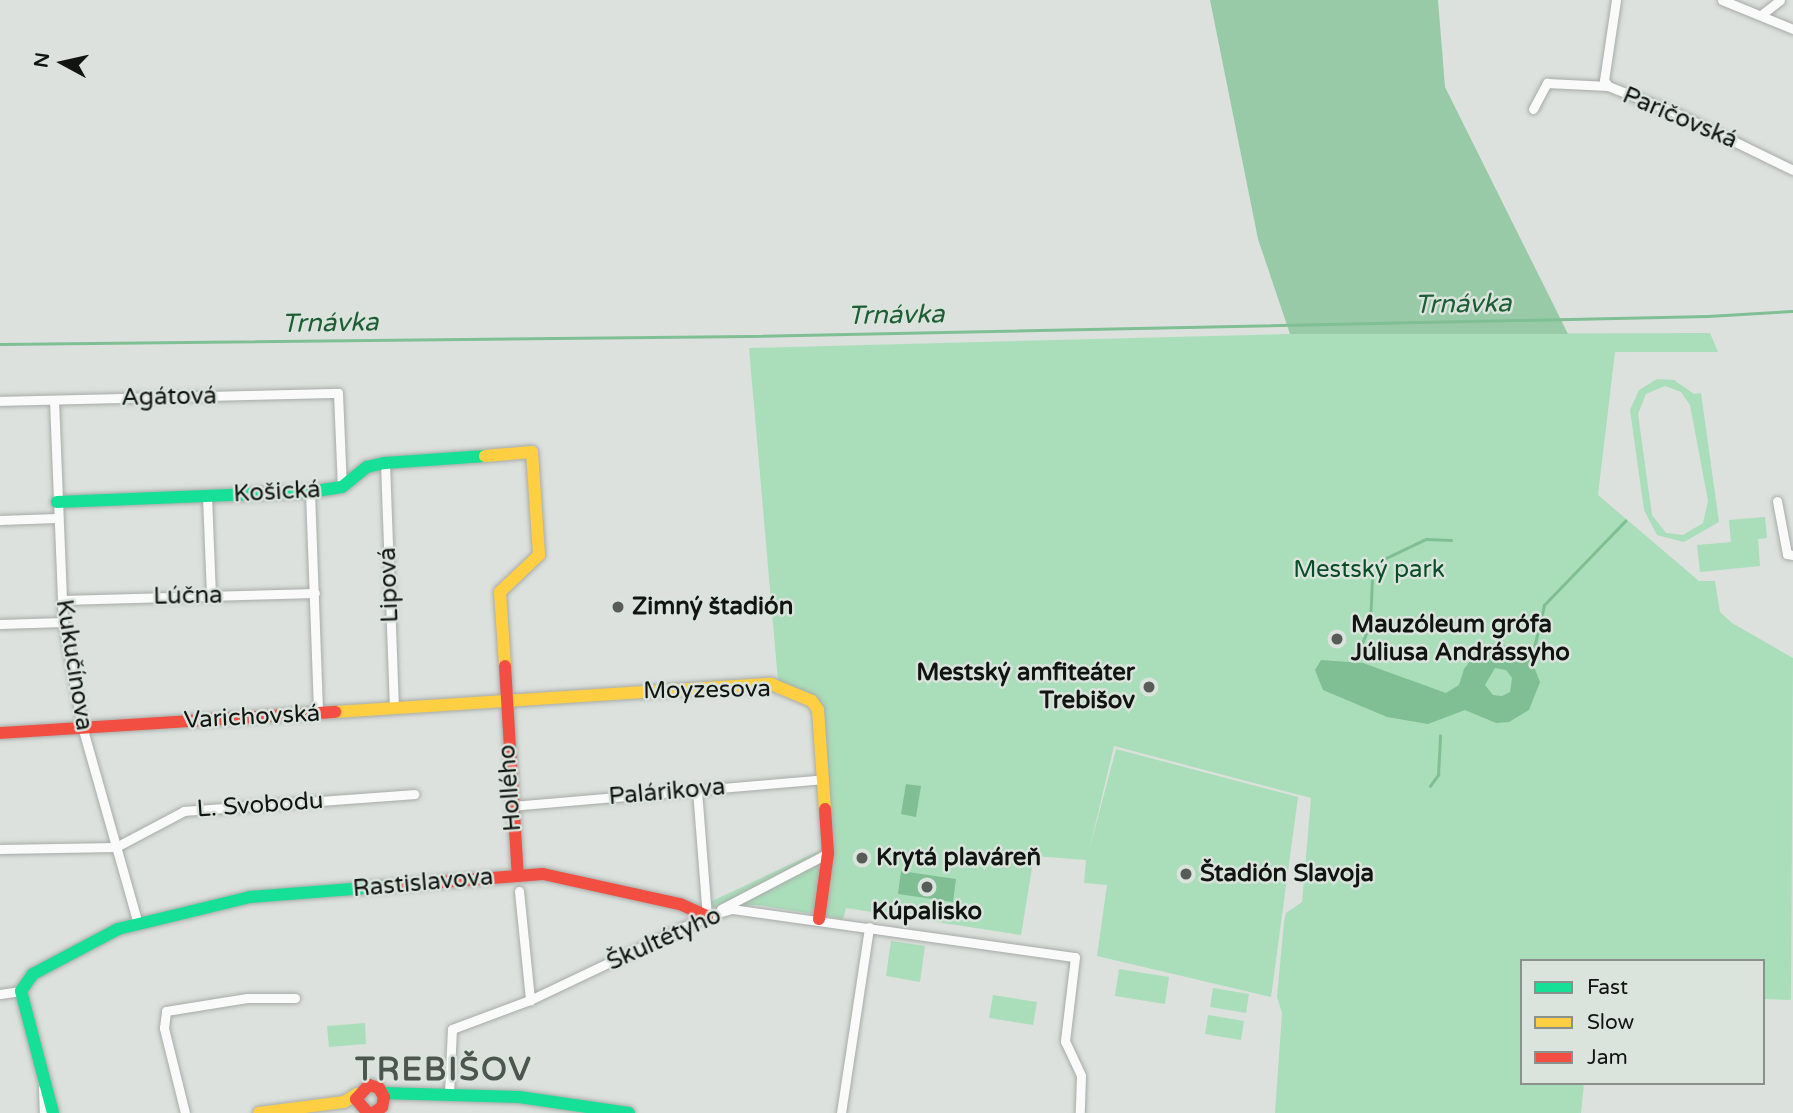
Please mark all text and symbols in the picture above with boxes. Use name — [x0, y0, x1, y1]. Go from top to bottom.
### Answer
north arrow — [28, 28, 98, 98]
text: N — [30, 51, 54, 69]
street label: Paričovská — [1618, 81, 1742, 155]
water label: Trnávka — [1414, 288, 1512, 320]
water label: Trnávka — [847, 299, 945, 331]
water label: Trnávka — [281, 307, 379, 339]
street label: Agátová — [121, 382, 217, 412]
street label: Košická — [233, 475, 321, 509]
street label: Lipová — [373, 547, 405, 623]
park label: Mestský park — [1293, 556, 1445, 584]
street label: Lúčna — [153, 581, 223, 611]
place label: Zimný štadión — [632, 593, 793, 621]
street label: Kukučínova — [49, 597, 99, 733]
marker: Zimný štadión — [610, 599, 626, 615]
place label: Mauzóleum grófa Júliusa Andrássyho — [1351, 611, 1570, 667]
marker: Mauzóleum grófa Júliusa Andrássyho — [1329, 631, 1345, 647]
place label: Mestský amfiteáter Trebišov — [916, 659, 1135, 715]
street label: Moyzesova — [643, 674, 771, 706]
marker: Mestský amfiteáter Trebišov — [1141, 679, 1157, 695]
street label: Varichovská — [183, 699, 321, 735]
street label: Hollého — [493, 744, 527, 832]
street label: Palárikova — [607, 773, 727, 811]
street label: L. Svobodu — [196, 786, 324, 824]
place label: Krytá plaváreň — [876, 844, 1041, 872]
marker: Krytá plaváreň — [854, 850, 870, 866]
place label: Štadión Slavoja — [1200, 860, 1374, 888]
street label: Rastislavova — [352, 863, 494, 903]
marker: Štadión Slavoja — [1178, 866, 1194, 882]
marker: Kúpalisko — [919, 879, 935, 895]
place label: Kúpalisko — [872, 898, 982, 926]
street label: Škultétyho — [602, 901, 726, 977]
legend — [1520, 959, 1765, 1085]
text: Fast — [1587, 975, 1628, 1000]
text: Slow — [1587, 1010, 1634, 1035]
text: Jam — [1587, 1045, 1628, 1070]
district label: TREBIŠOV — [356, 1051, 532, 1089]

